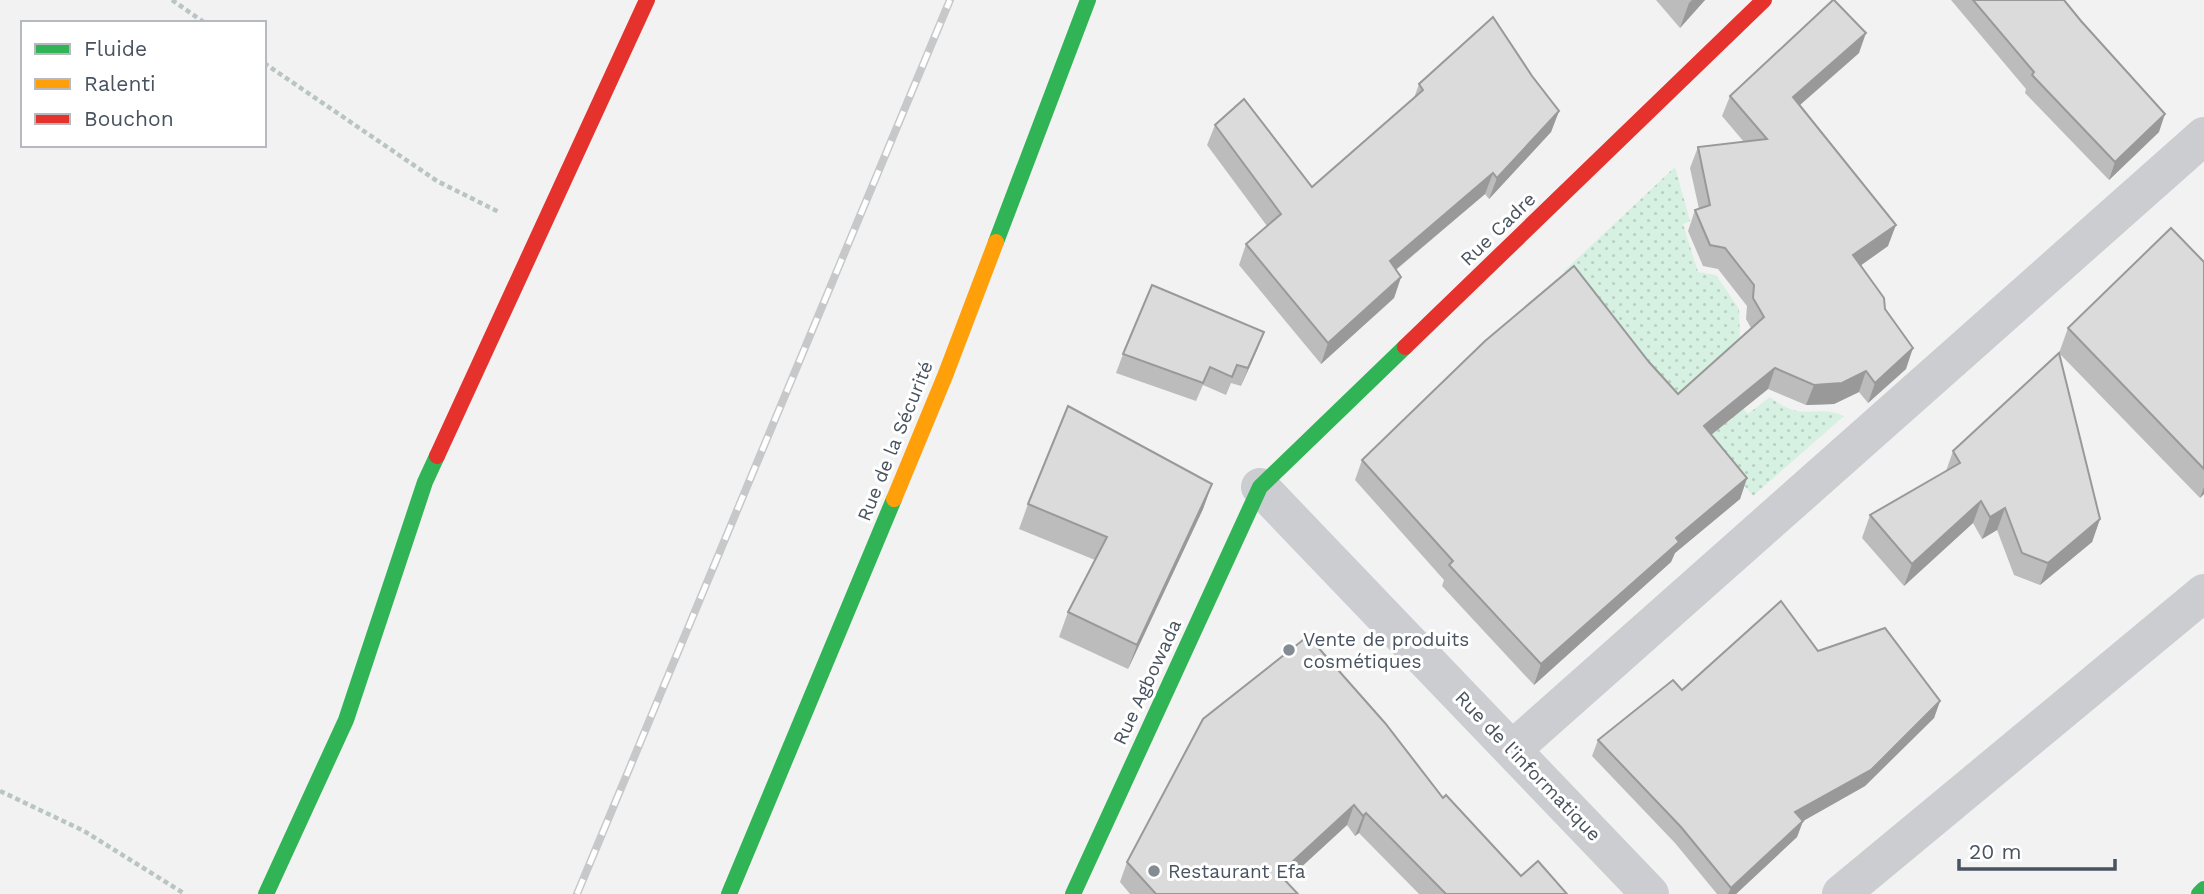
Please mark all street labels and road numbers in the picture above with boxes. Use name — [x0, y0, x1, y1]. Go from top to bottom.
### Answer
street label: Rue Cadre — [1456, 187, 1540, 271]
street label: Rue de la Sécurité — [852, 358, 938, 524]
street label: Rue Agbowada — [1108, 615, 1186, 748]
street label: Rue de l'informatique — [1450, 686, 1606, 846]

